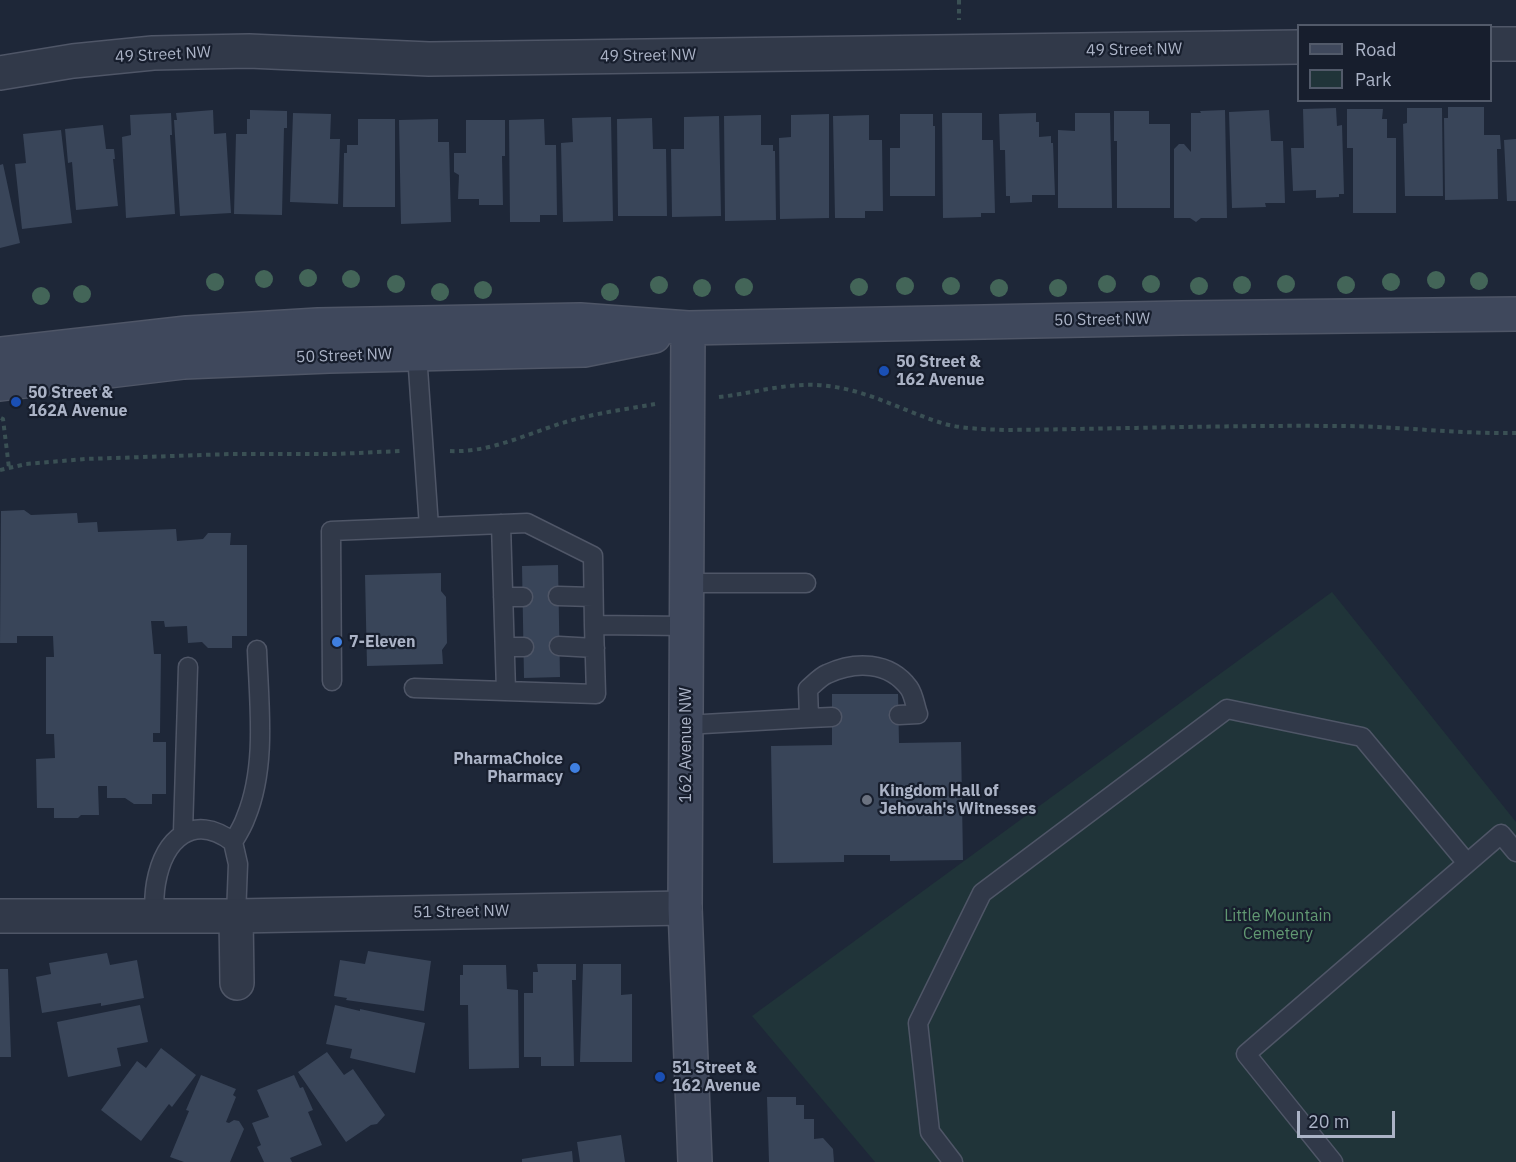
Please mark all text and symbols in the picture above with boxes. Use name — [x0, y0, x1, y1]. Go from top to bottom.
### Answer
legend — [1297, 24, 1492, 102]
text: Road — [1355, 38, 1396, 61]
street label: 49 Street NW — [1086, 40, 1182, 60]
street label: 49 Street NW — [114, 43, 212, 67]
street label: 49 Street NW — [600, 46, 696, 66]
text: Park — [1355, 68, 1391, 91]
street label: 50 Street NW — [1054, 310, 1150, 330]
street label: 50 Street NW — [296, 345, 392, 367]
place label: 50 Street & 162 Avenue — [896, 352, 985, 390]
marker: 50 Street & 162 Avenue — [877, 364, 891, 378]
place label: 50 Street & 162A Avenue — [28, 383, 128, 421]
marker: 50 Street & 162A Avenue — [9, 395, 23, 409]
place label: 7-Eleven — [349, 632, 415, 652]
marker: 7-Eleven — [330, 635, 344, 649]
street label: 162 Avenue NW — [676, 687, 696, 803]
place label: PharmaChoice Pharmacy — [453, 749, 563, 787]
marker: PharmaChoice Pharmacy — [568, 761, 582, 775]
place label: Kingdom Hall of Jehovah's Witnesses — [879, 781, 1036, 819]
marker: Kingdom Hall of Jehovah's Witnesses — [860, 793, 874, 807]
street label: 51 Street NW — [413, 902, 509, 922]
park label: Little Mountain Cemetery — [1224, 906, 1332, 944]
place label: 51 Street & 162 Avenue — [672, 1058, 761, 1096]
marker: 51 Street & 162 Avenue — [653, 1070, 667, 1084]
scale bar — [1300, 1099, 1398, 1137]
text: 20 m — [1308, 1110, 1350, 1133]

